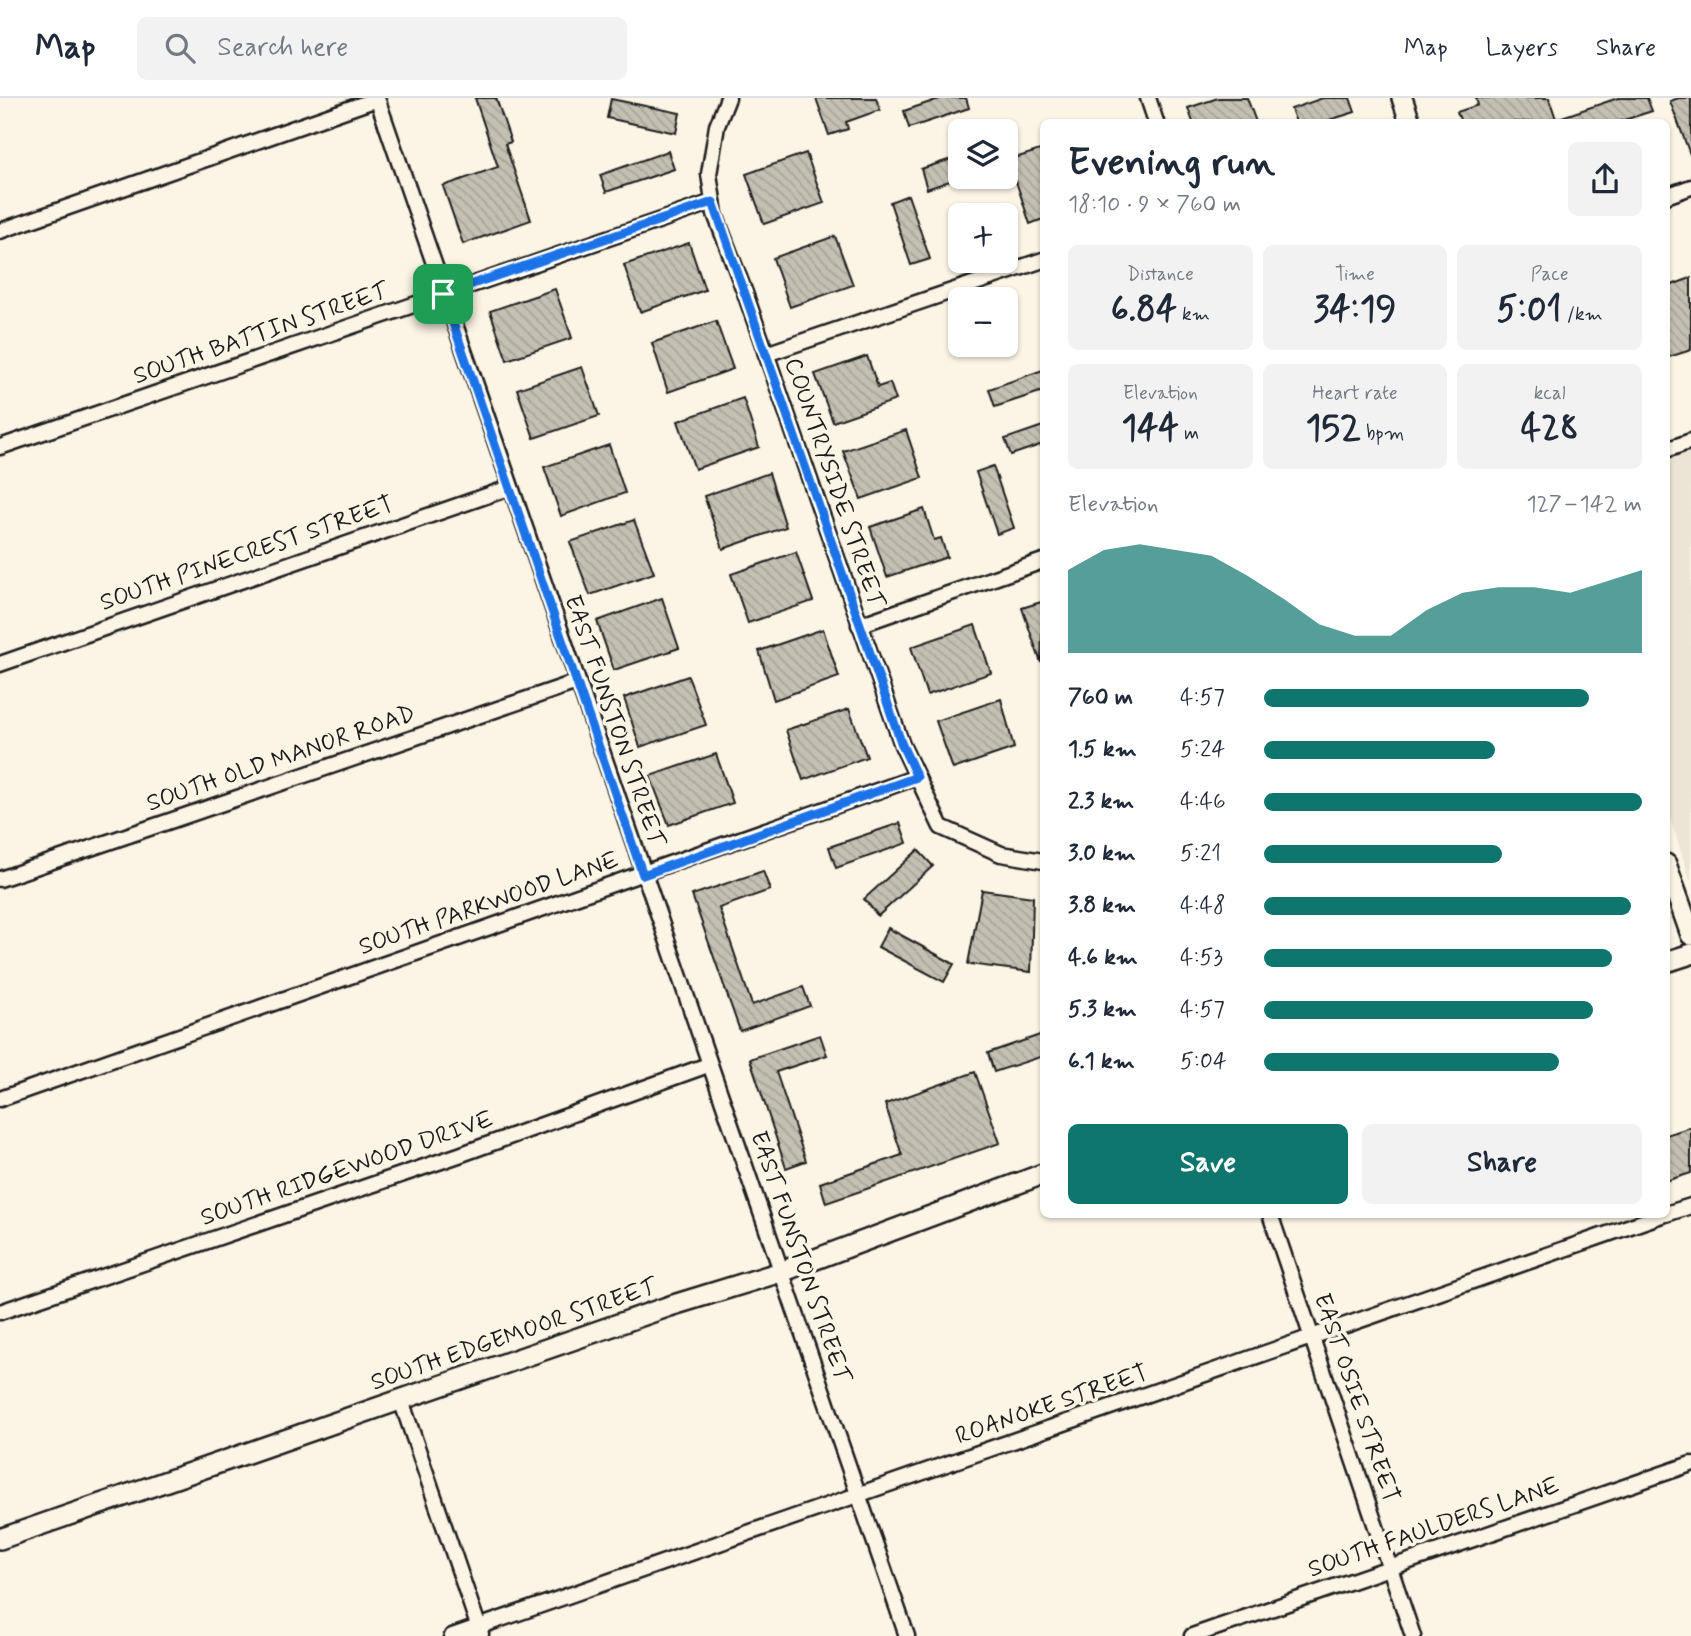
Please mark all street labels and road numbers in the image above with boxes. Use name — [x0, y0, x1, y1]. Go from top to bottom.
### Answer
street label: SOUTH BATTIN STREET — [129, 276, 393, 392]
street label: COUNTRYSIDE STREET — [777, 354, 892, 613]
street label: SOUTH PINECREST STREET — [96, 489, 398, 619]
street label: EAST FUNSTON STREET — [556, 591, 672, 852]
street label: SOUTH OLD MANOR ROAD — [143, 698, 419, 820]
street label: SOUTH PARKWOOD LANE — [355, 845, 623, 963]
street label: SOUTH RIDGEWOOD DRIVE — [197, 1104, 497, 1234]
street label: EAST FUNSTON STREET — [742, 1127, 858, 1388]
street label: SOUTH EDGEMOOR STREET — [367, 1271, 662, 1399]
street label: EAST OSIE STREET — [1306, 1289, 1406, 1507]
street label: ROANOKE STREET — [952, 1358, 1152, 1452]
street label: SOUTH FAULDERS LANE — [1304, 1470, 1564, 1586]

